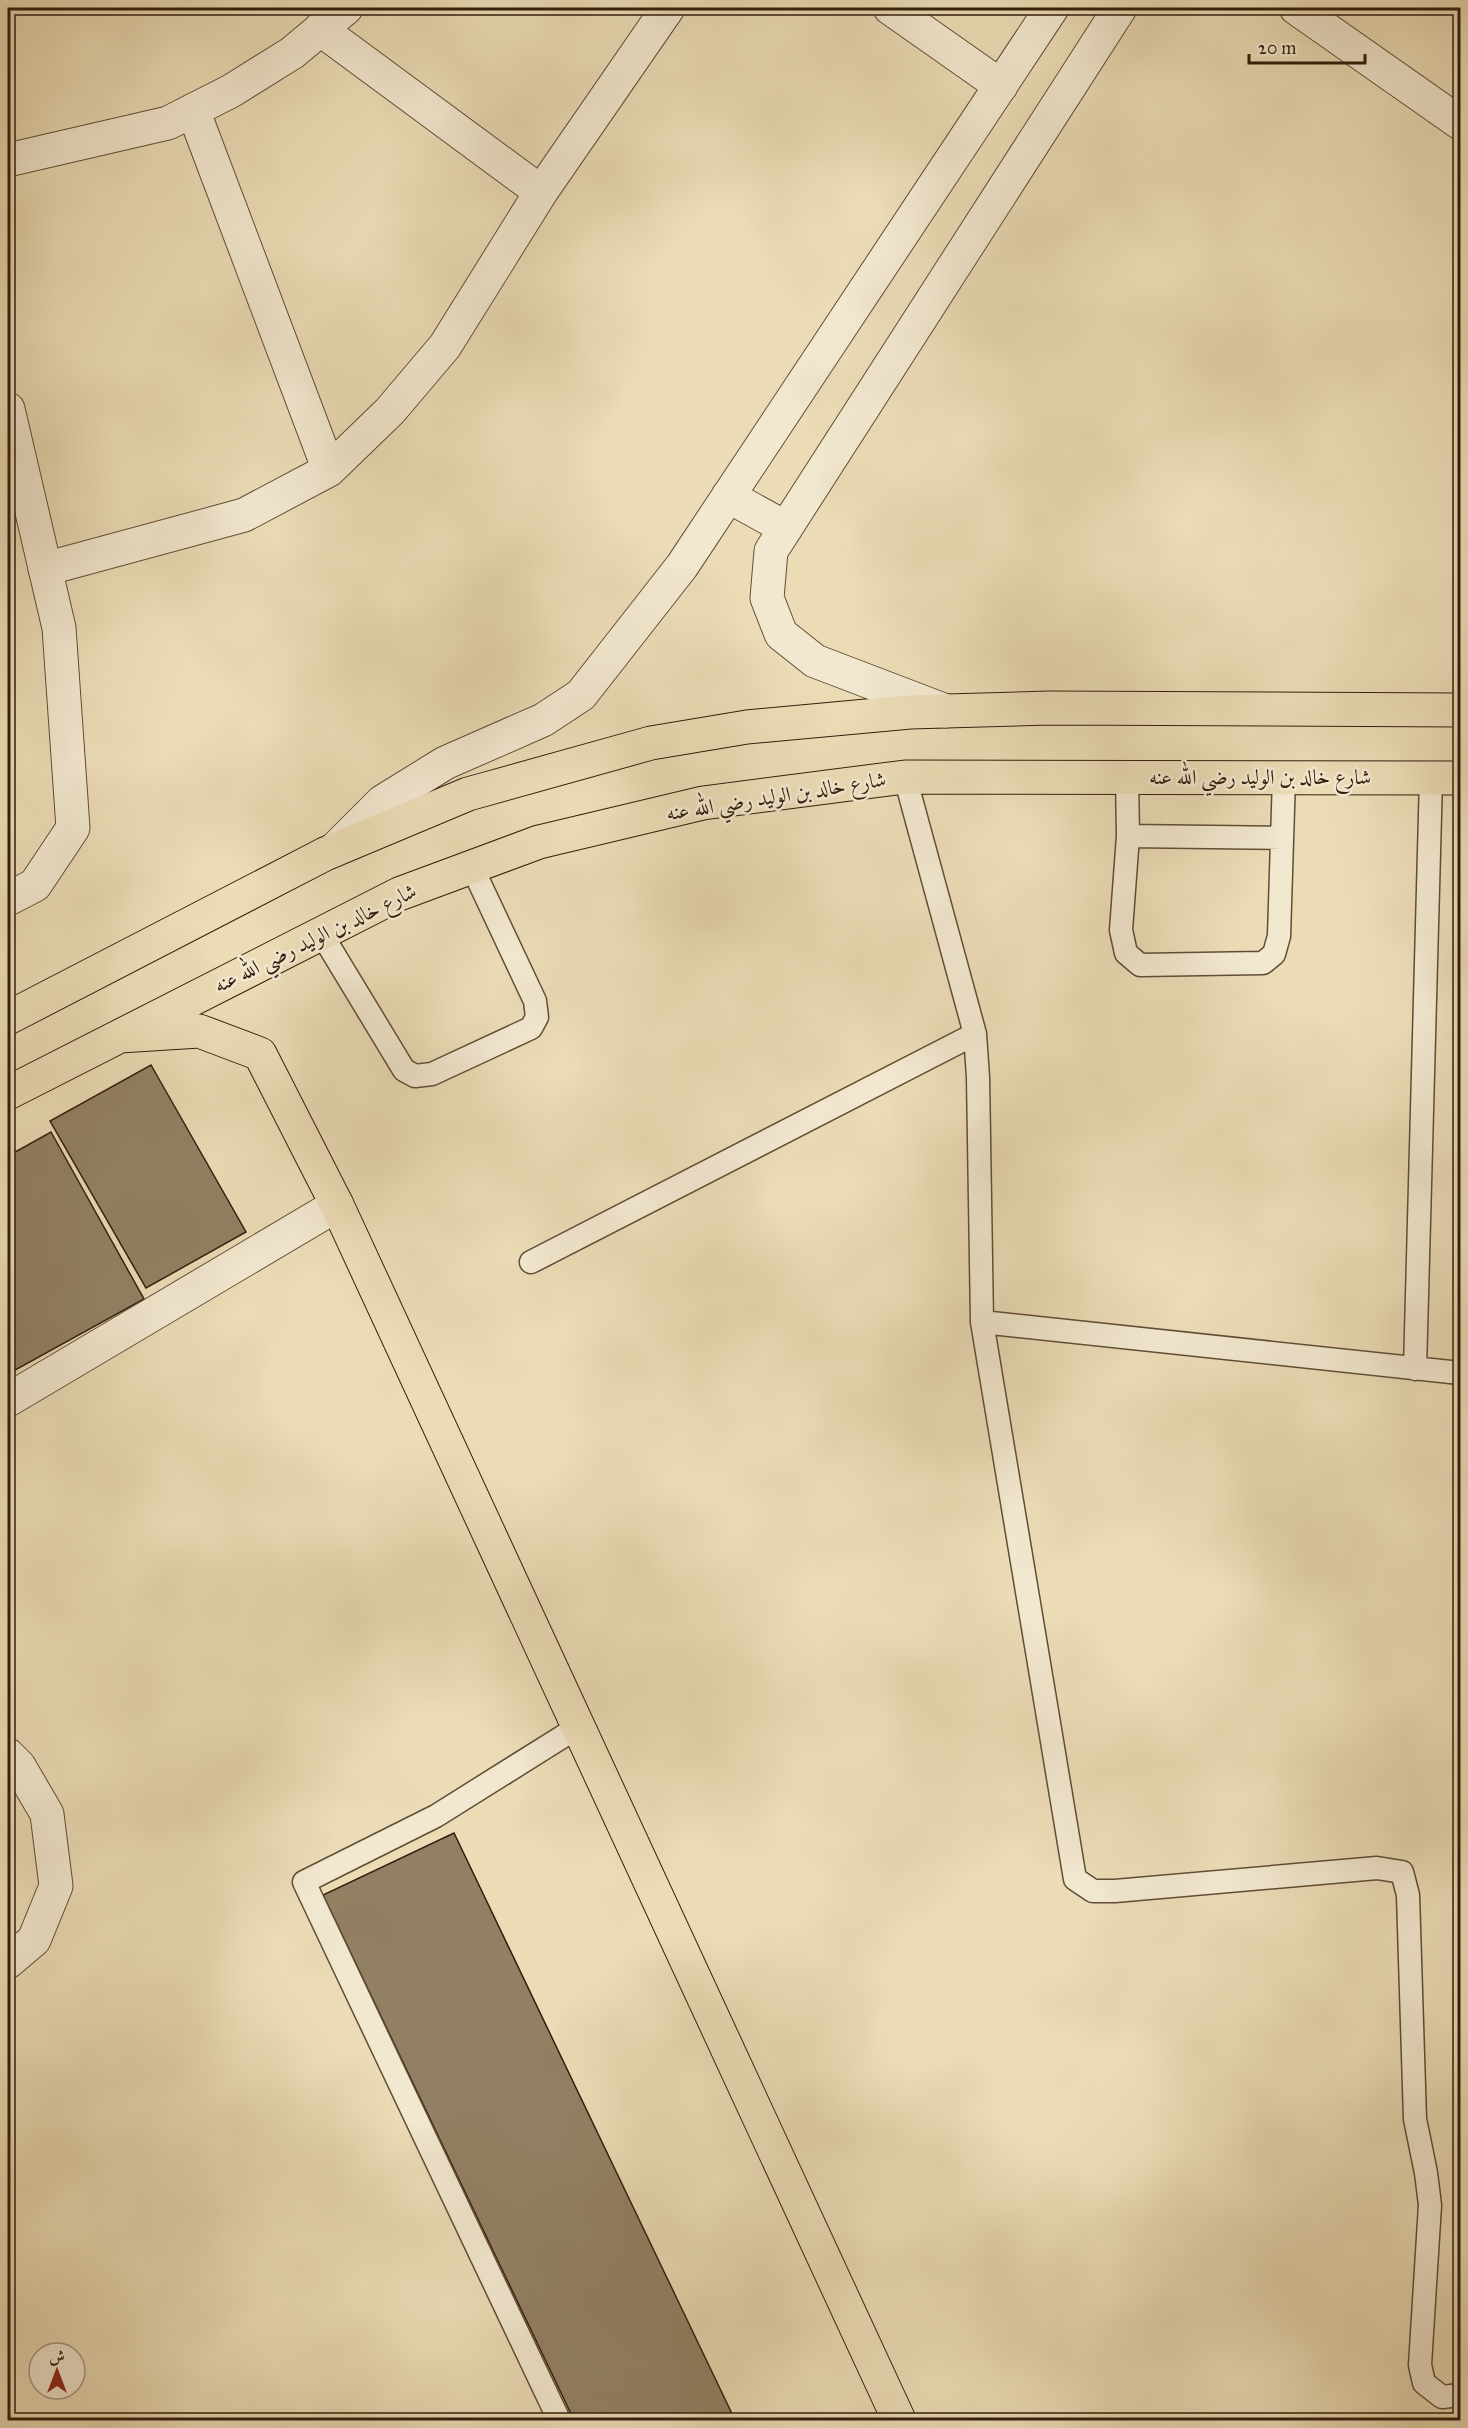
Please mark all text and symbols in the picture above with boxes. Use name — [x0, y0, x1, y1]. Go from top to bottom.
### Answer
scale bar — [1249, 27, 1364, 65]
text: 20 m — [1258, 37, 1296, 59]
street label: شارع خالد بن الوليد رضي الله عنه — [1149, 760, 1371, 797]
street label: شارع خالد بن الوليد رضي الله عنه — [664, 762, 889, 833]
street label: شارع خالد بن الوليد رضي الله عنه — [208, 874, 424, 1005]
north arrow — [27, 2341, 87, 2401]
text: ش — [49, 2347, 65, 2366]

